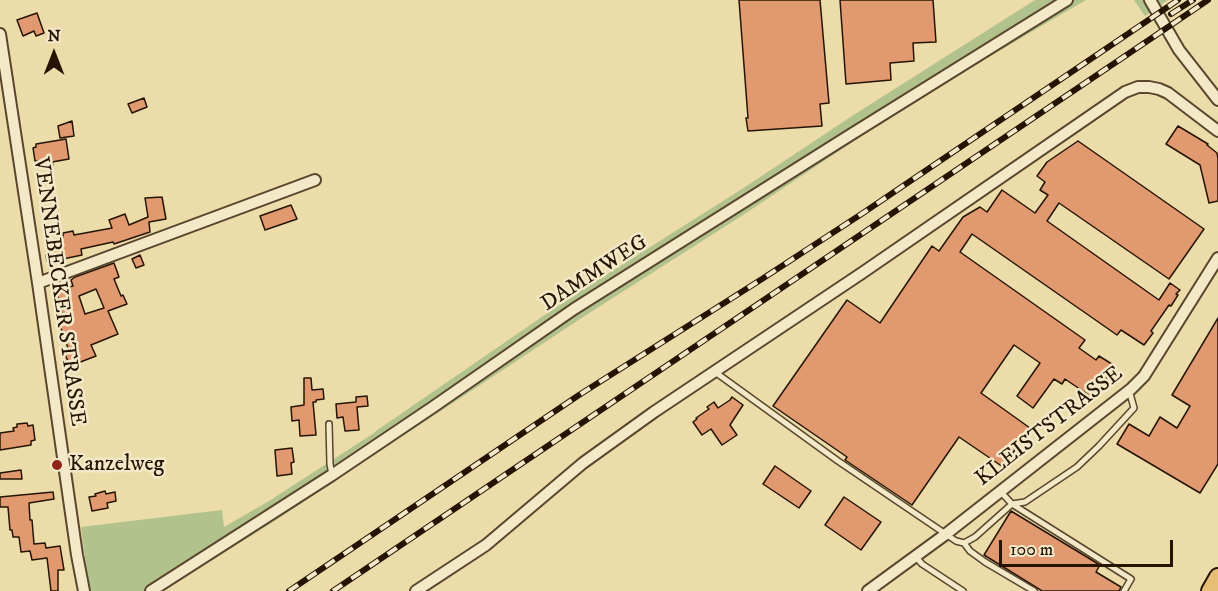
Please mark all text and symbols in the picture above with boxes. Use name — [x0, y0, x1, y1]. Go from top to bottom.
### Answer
north arrow — [24, 24, 84, 84]
text: N — [47, 26, 61, 46]
street label: VENNEBECKER STRASSE — [26, 156, 90, 428]
street label: DAMMWEG — [537, 230, 653, 318]
street label: KLEISTSTRASSE — [971, 361, 1129, 493]
place label: Kanzelweg — [69, 452, 164, 478]
marker: Kanzelweg — [50, 458, 64, 472]
scale bar — [1002, 528, 1176, 566]
text: 100 m — [1010, 539, 1053, 561]

